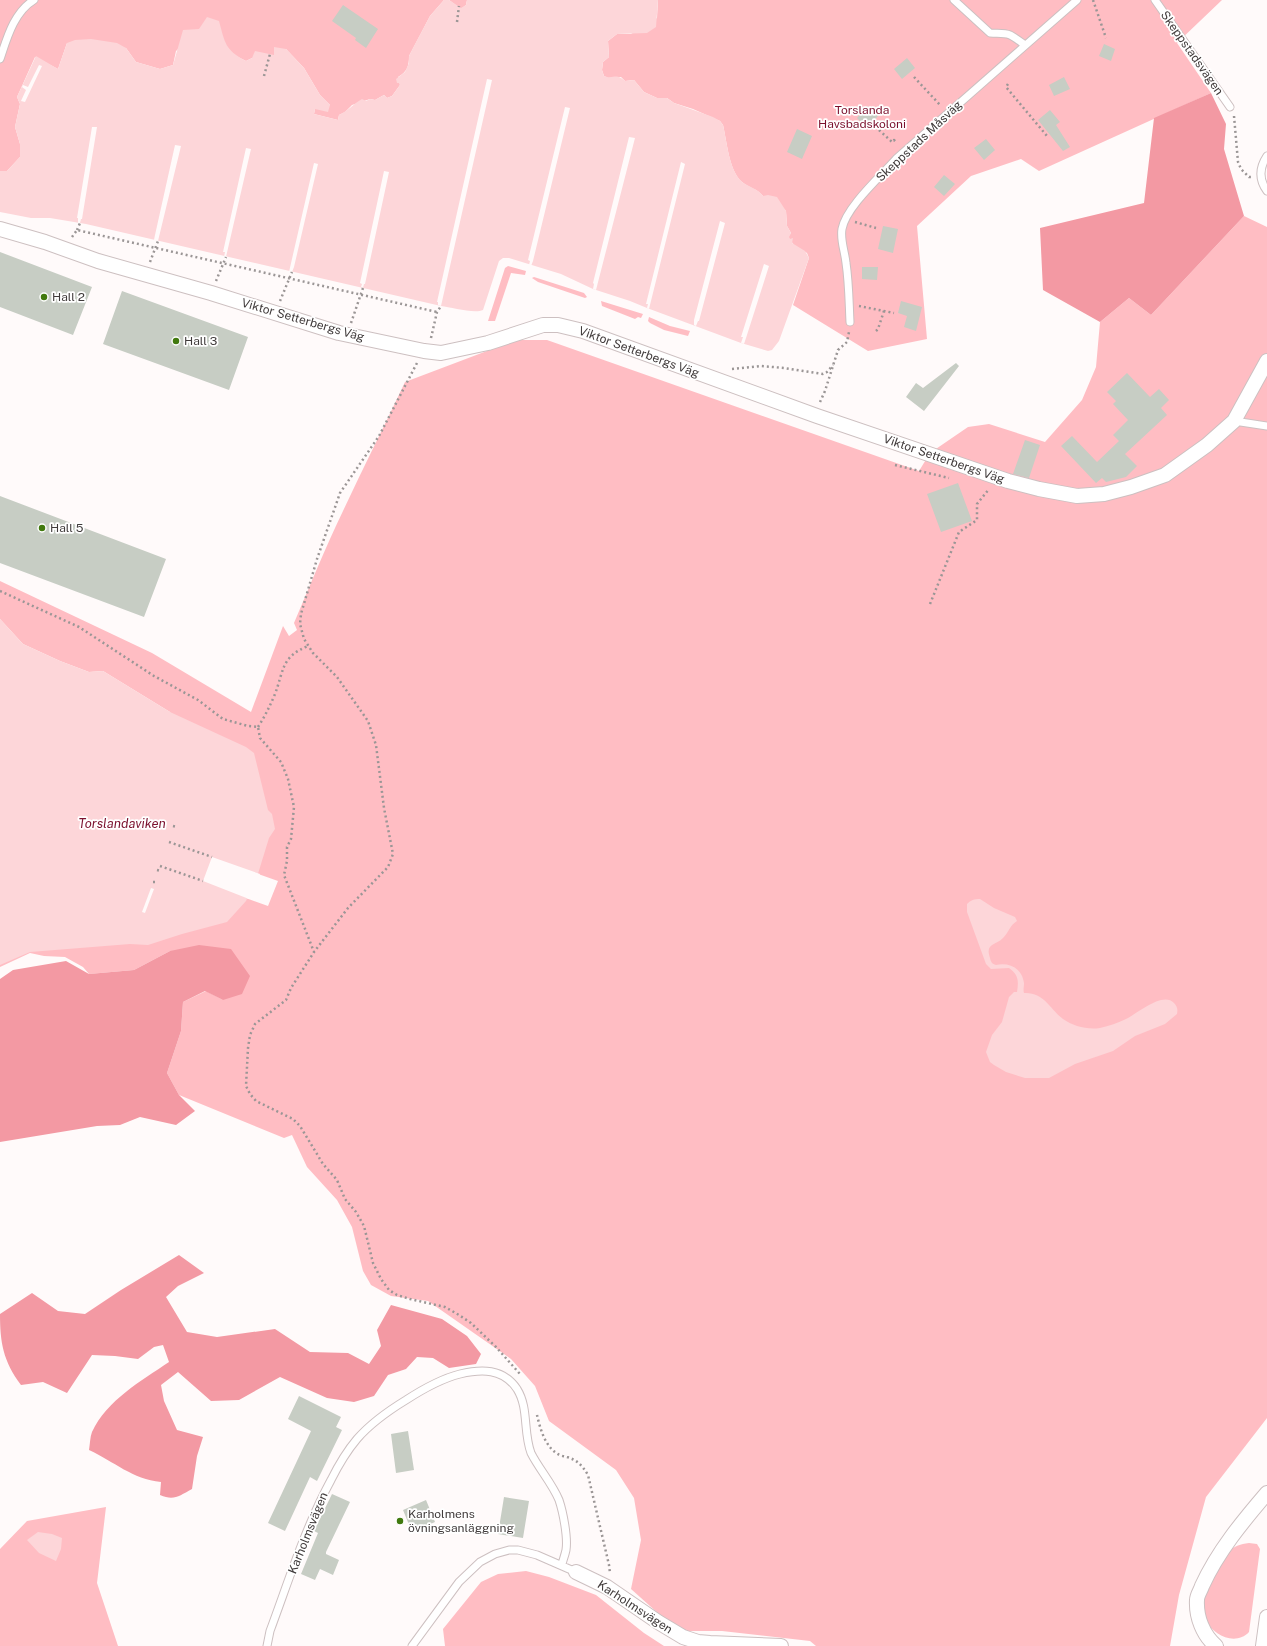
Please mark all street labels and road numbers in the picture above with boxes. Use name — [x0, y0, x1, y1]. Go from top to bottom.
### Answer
street label: Skeppstadsvägen — [1158, 8, 1226, 98]
street label: Skeppstads Måsväg — [873, 98, 965, 184]
street label: Viktor Setterbergs Väg — [240, 296, 366, 344]
street label: Viktor Setterbergs Väg — [577, 324, 701, 380]
street label: Viktor Setterbergs Väg — [882, 432, 1006, 486]
street label: Karholmsvägen — [285, 1490, 331, 1576]
street label: Karholmsvägen — [595, 1578, 675, 1636]

